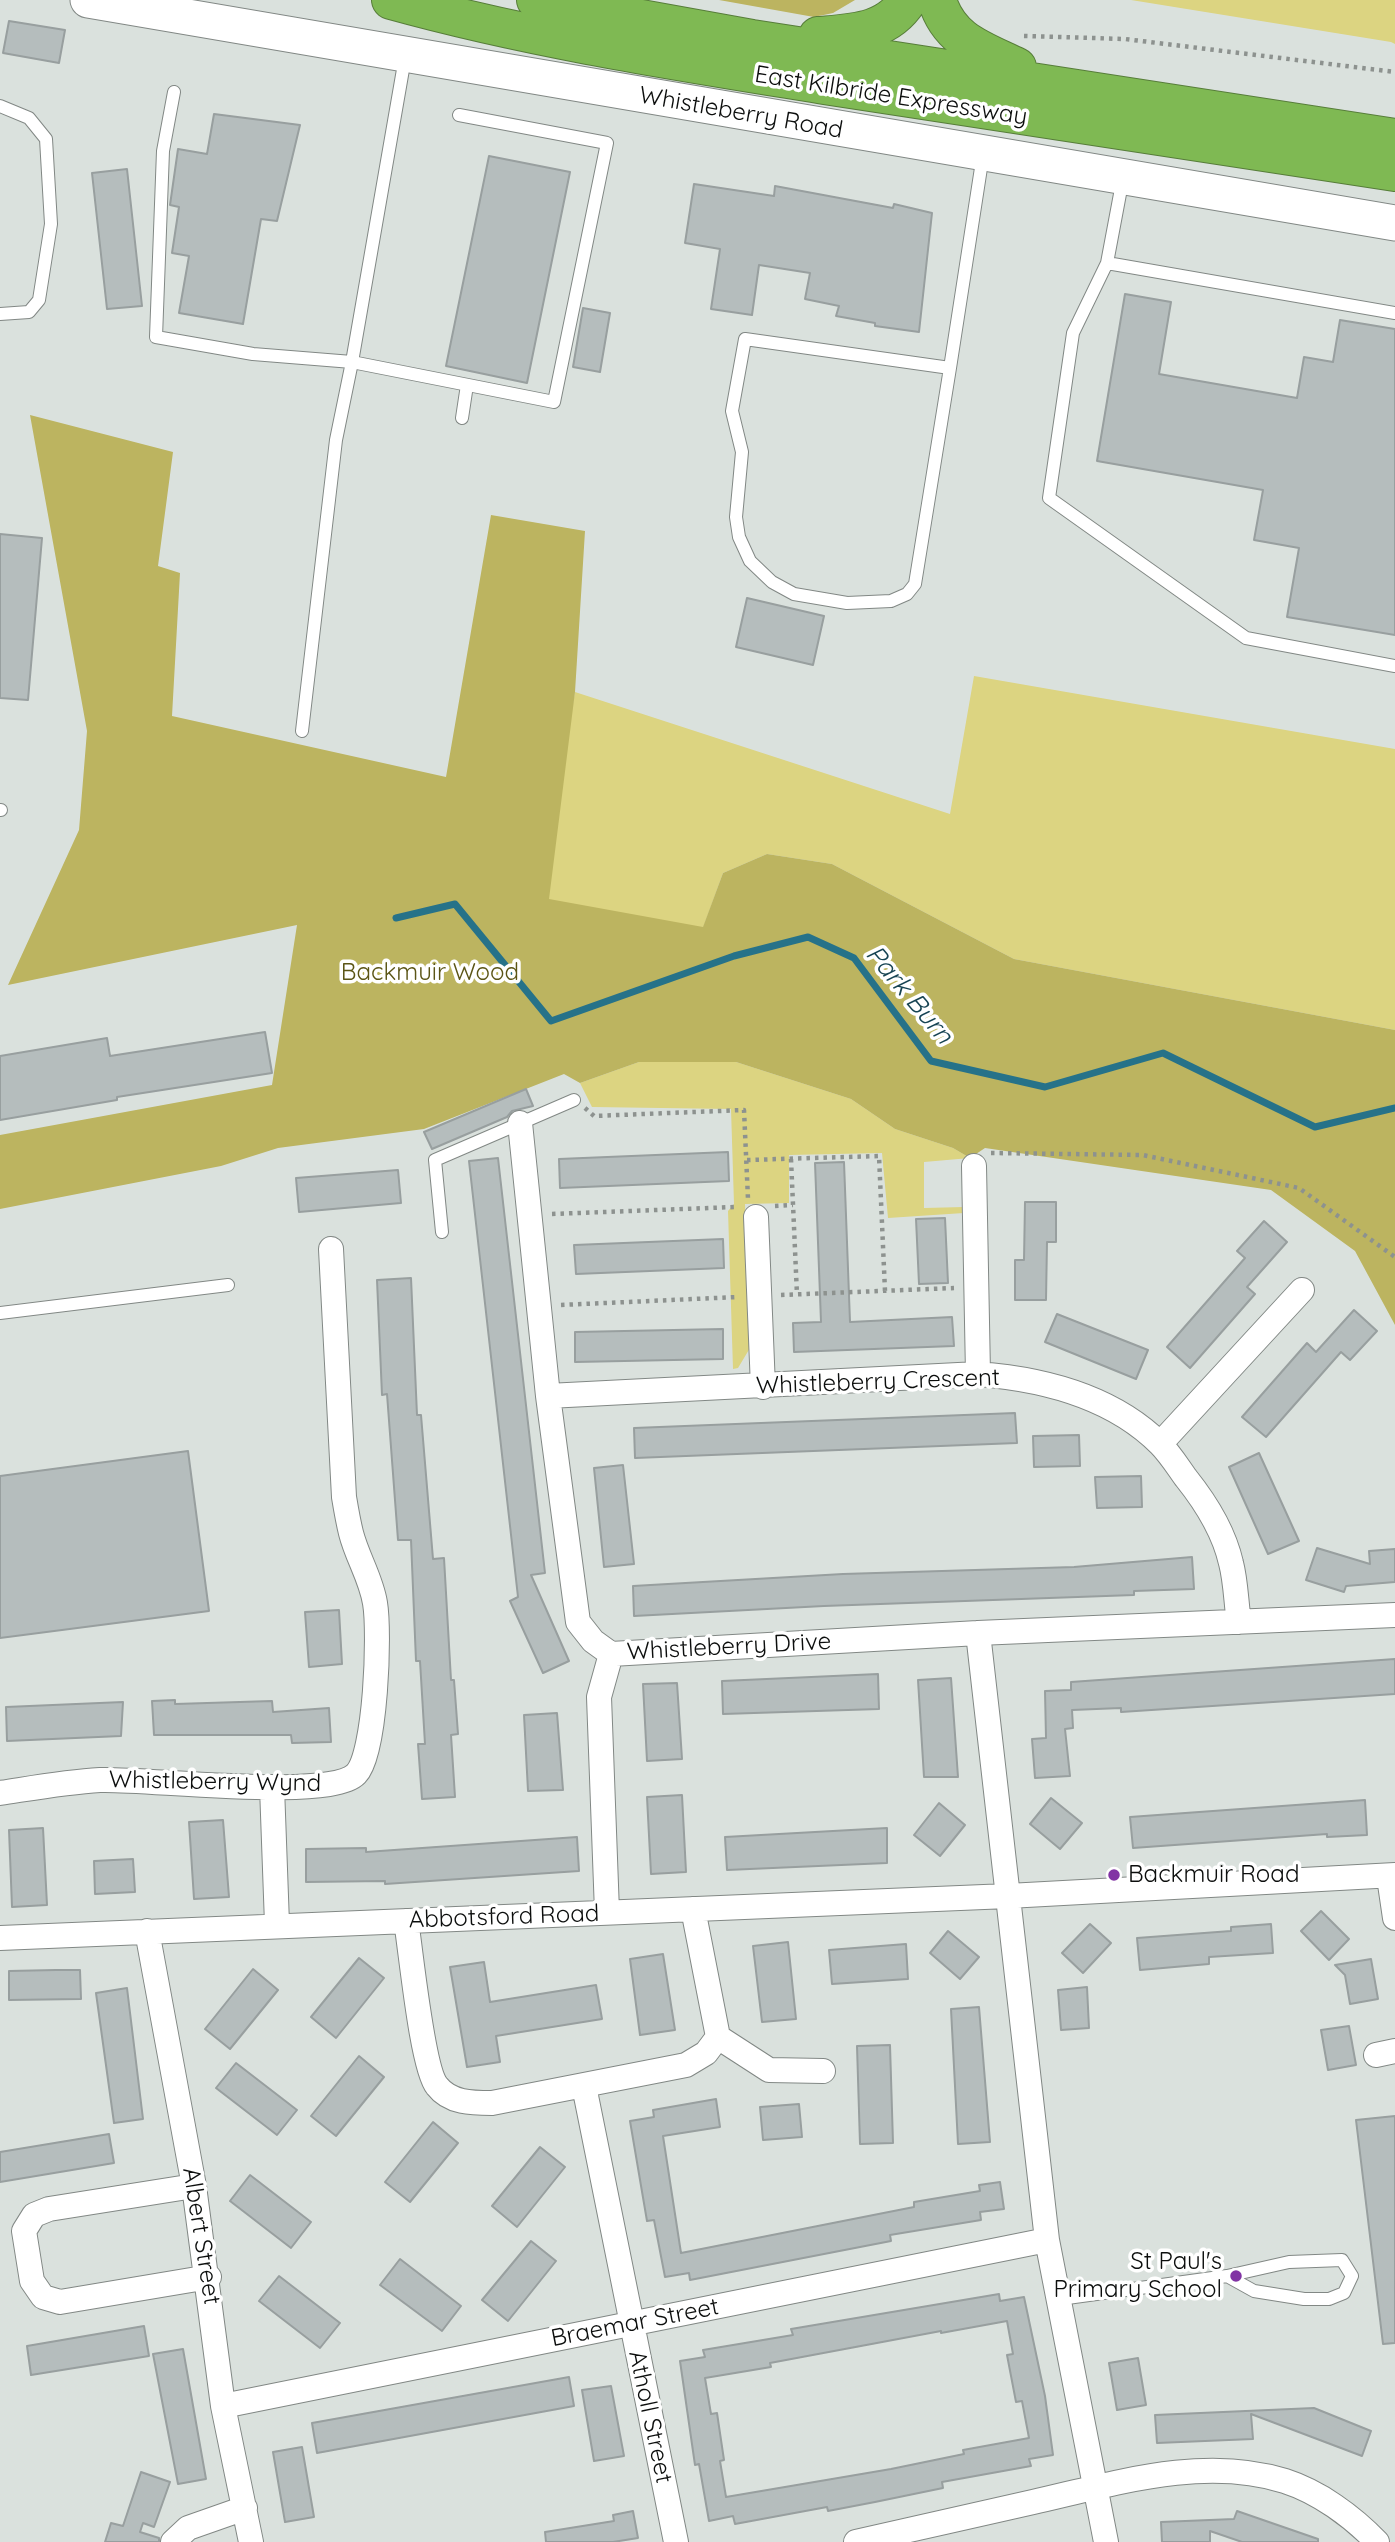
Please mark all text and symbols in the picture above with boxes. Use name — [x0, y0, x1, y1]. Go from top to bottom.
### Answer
street label: East Kilbride Expressway — [753, 60, 1029, 132]
street label: Whistleberry Road — [637, 81, 845, 145]
water label: Park Burn — [859, 939, 959, 1051]
park label: Backmuir Wood — [341, 959, 519, 987]
street label: Whistleberry Crescent — [755, 1363, 1001, 1401]
street label: Whistleberry Drive — [626, 1627, 832, 1667]
street label: Whistleberry Wynd — [109, 1766, 321, 1798]
place label: Backmuir Road — [1128, 1861, 1299, 1889]
marker: Backmuir Road — [1106, 1867, 1122, 1883]
street label: Abbotsford Road — [408, 1899, 600, 1935]
street label: Albert Street — [176, 2165, 226, 2307]
place label: St Paul's Primary School — [1053, 2248, 1222, 2304]
marker: St Paul's Primary School — [1228, 2268, 1244, 2284]
street label: Braemar Street — [549, 2293, 721, 2353]
street label: Atholl Street — [622, 2348, 678, 2486]

